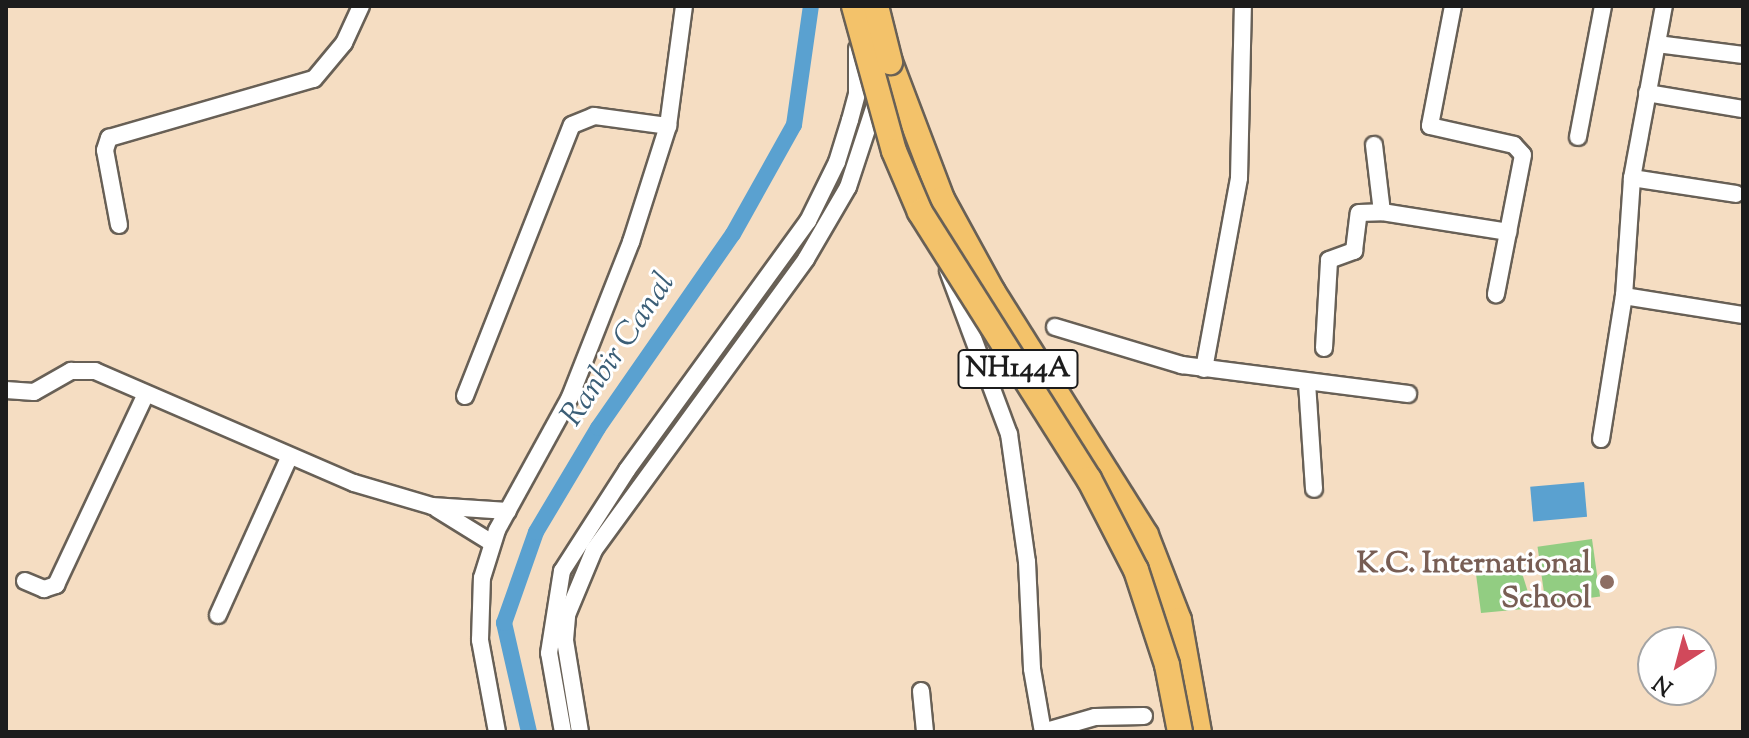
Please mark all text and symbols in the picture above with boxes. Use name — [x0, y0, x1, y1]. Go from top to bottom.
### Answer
water label: Ranbir Canal — [554, 266, 684, 434]
road number: NH144A — [956, 345, 1080, 393]
place label: K.C. International School — [1357, 547, 1591, 618]
marker: K.C. International School — [1598, 573, 1616, 591]
north arrow — [1637, 626, 1717, 706]
text: N — [1648, 666, 1681, 702]

